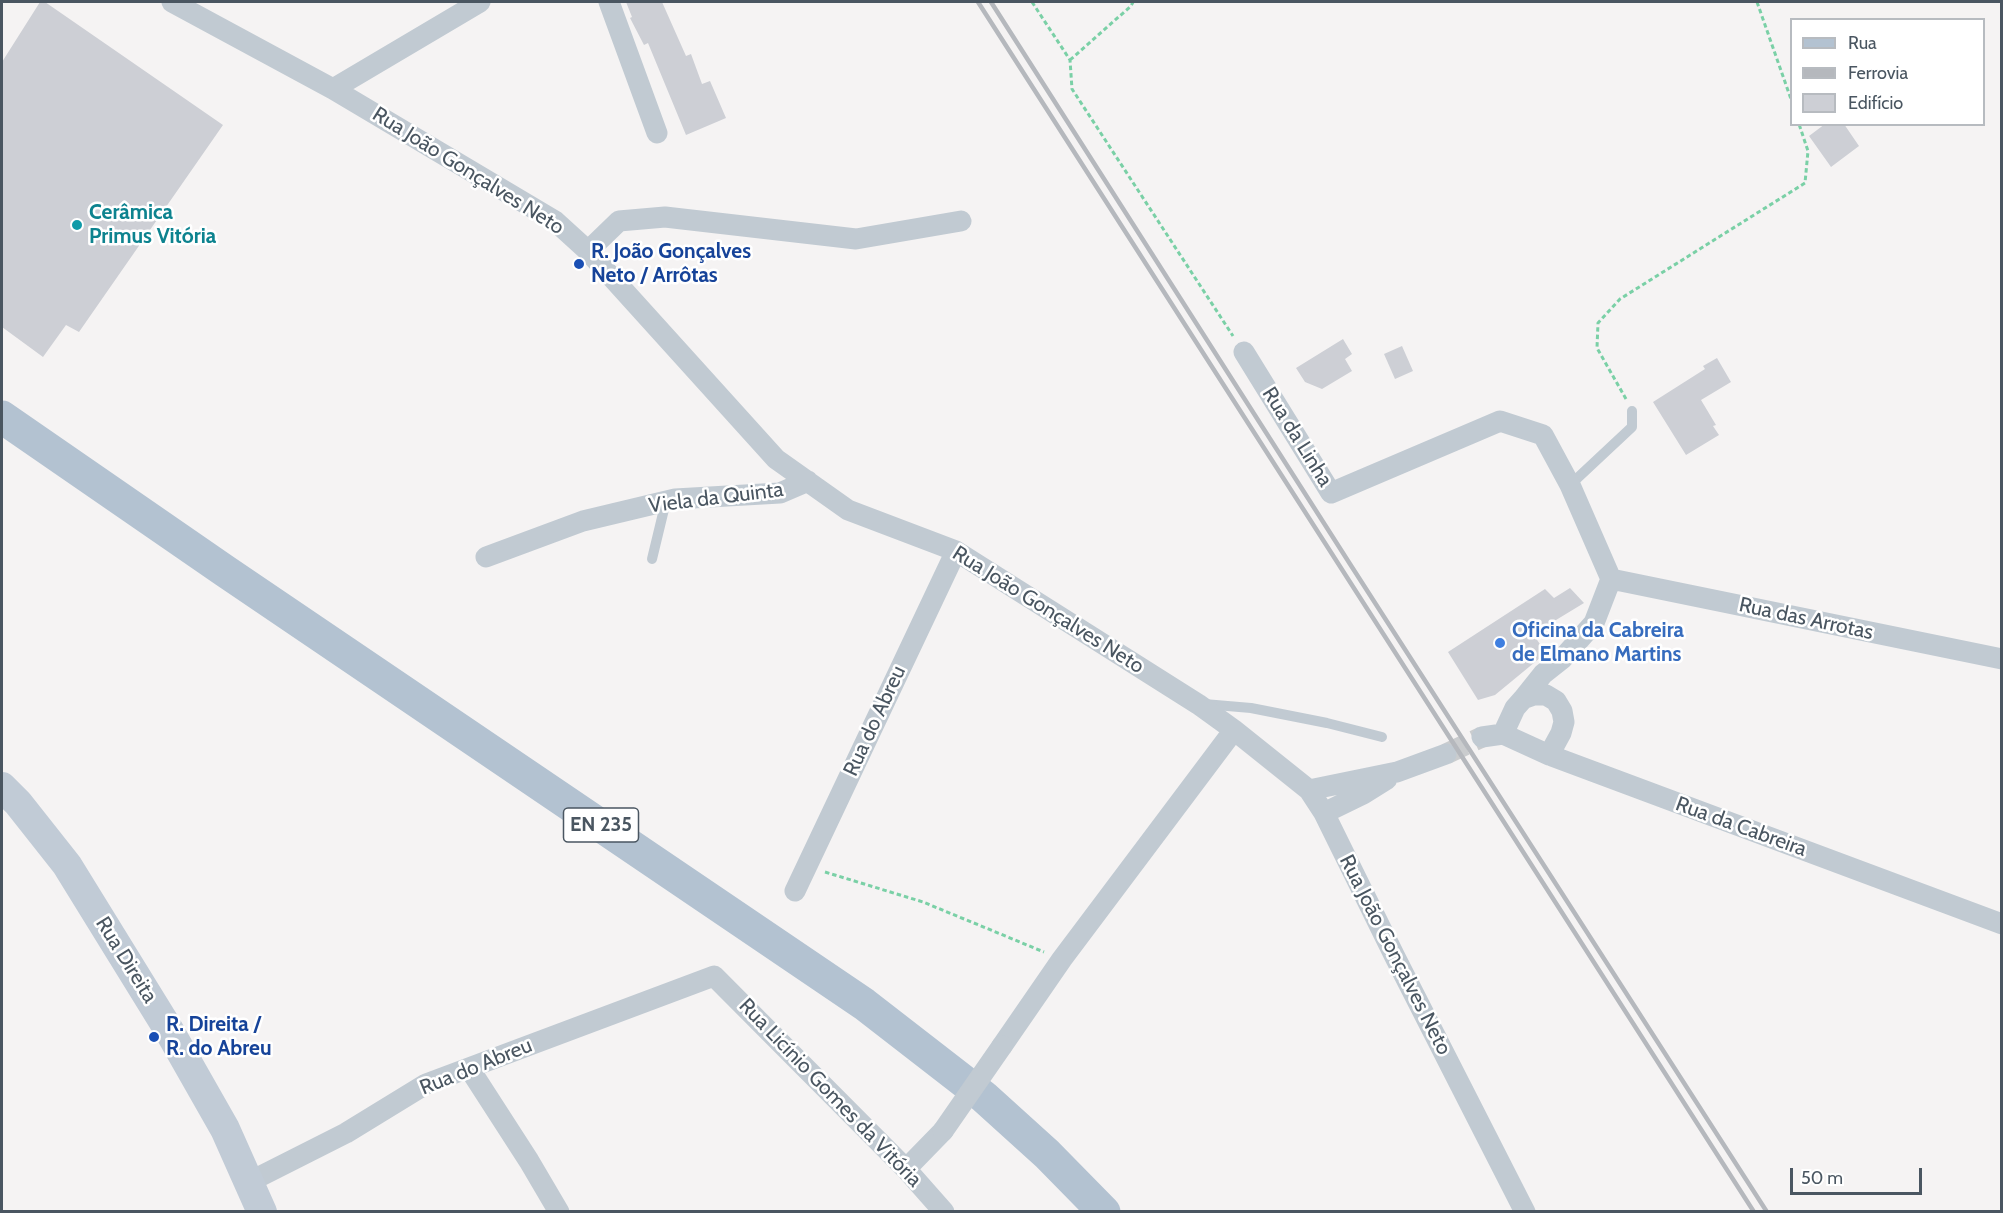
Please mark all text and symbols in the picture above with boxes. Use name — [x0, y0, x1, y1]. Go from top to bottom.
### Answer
legend — [1790, 18, 1985, 126]
text: Rua — [1848, 32, 1877, 54]
text: Ferrovia — [1848, 62, 1908, 84]
text: Edifício — [1848, 92, 1903, 114]
street label: Rua João Gonçalves Neto — [368, 102, 568, 240]
place label: Cerâmica Primus Vitória — [89, 200, 216, 250]
marker: Cerâmica Primus Vitória — [70, 218, 84, 232]
place label: R. João Gonçalves Neto / Arrôtas — [591, 239, 751, 289]
marker: R. João Gonçalves Neto / Arrôtas — [572, 257, 586, 271]
street label: Rua da Linha — [1256, 382, 1338, 492]
street label: Viela da Quinta — [647, 477, 785, 519]
street label: Rua João Gonçalves Neto — [948, 541, 1148, 679]
street label: Rua das Arrotas — [1737, 592, 1875, 646]
place label: Oficina da Cabreira de Elmano Martins — [1512, 618, 1684, 668]
marker: Oficina da Cabreira de Elmano Martins — [1493, 636, 1507, 650]
street label: Rua do Abreu — [838, 662, 912, 780]
street label: Rua da Cabreira — [1672, 792, 1810, 862]
road number: EN 235 — [564, 808, 638, 842]
street label: Rua João Gonçalves Neto — [1334, 851, 1456, 1059]
street label: Rua Direita — [90, 912, 162, 1008]
street label: Rua Licínio Gomes da Vitória — [733, 994, 927, 1192]
place label: R. Direita / R. do Abreu — [166, 1012, 271, 1062]
marker: R. Direita / R. do Abreu — [147, 1030, 161, 1044]
street label: Rua do Abreu — [416, 1033, 536, 1101]
scale bar — [1793, 1156, 1925, 1194]
text: 50 m — [1801, 1167, 1843, 1189]

